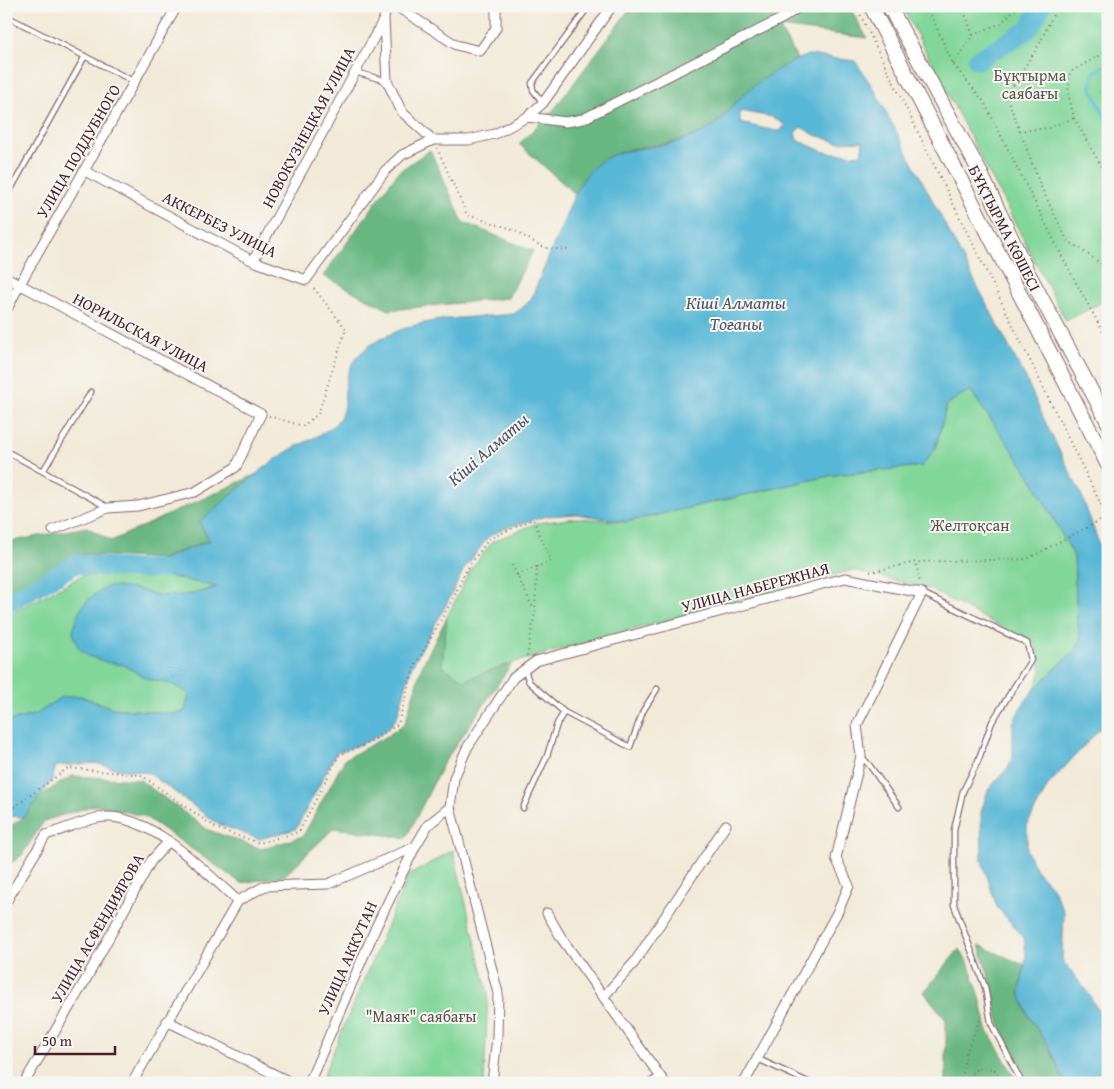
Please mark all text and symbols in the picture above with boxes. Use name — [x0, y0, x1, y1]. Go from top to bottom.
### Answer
street label: НОВОКУЗНЕЦКАЯ УЛИЦА — [255, 42, 361, 212]
park label: Бұқтырма саябағы — [994, 63, 1067, 105]
street label: УЛИЦА ПОДДУБНОГО — [30, 79, 126, 223]
street label: БҰҚТЫРМА КӨШЕСІ — [963, 161, 1047, 296]
street label: АККЕРБЕЗ УЛИЦА — [159, 185, 282, 263]
street label: НОРИЛЬСКАЯ УЛИЦА — [69, 286, 213, 378]
water label: Кіші Алматы Тоғаны — [686, 289, 786, 337]
water label: Кіші Алматы — [441, 406, 535, 492]
park label: Желтоқсан — [930, 513, 1009, 537]
street label: УЛИЦА НАБЕРЕЖНАЯ — [678, 556, 832, 618]
street label: УЛИЦА АСФЕНДИЯРОВА — [44, 848, 150, 1007]
street label: УЛИЦА АККУТАН — [311, 897, 383, 1019]
park label: "Маяк" саябағы — [366, 1004, 476, 1028]
scale bar — [35, 1024, 115, 1056]
text: 50 m — [42, 1030, 73, 1051]

